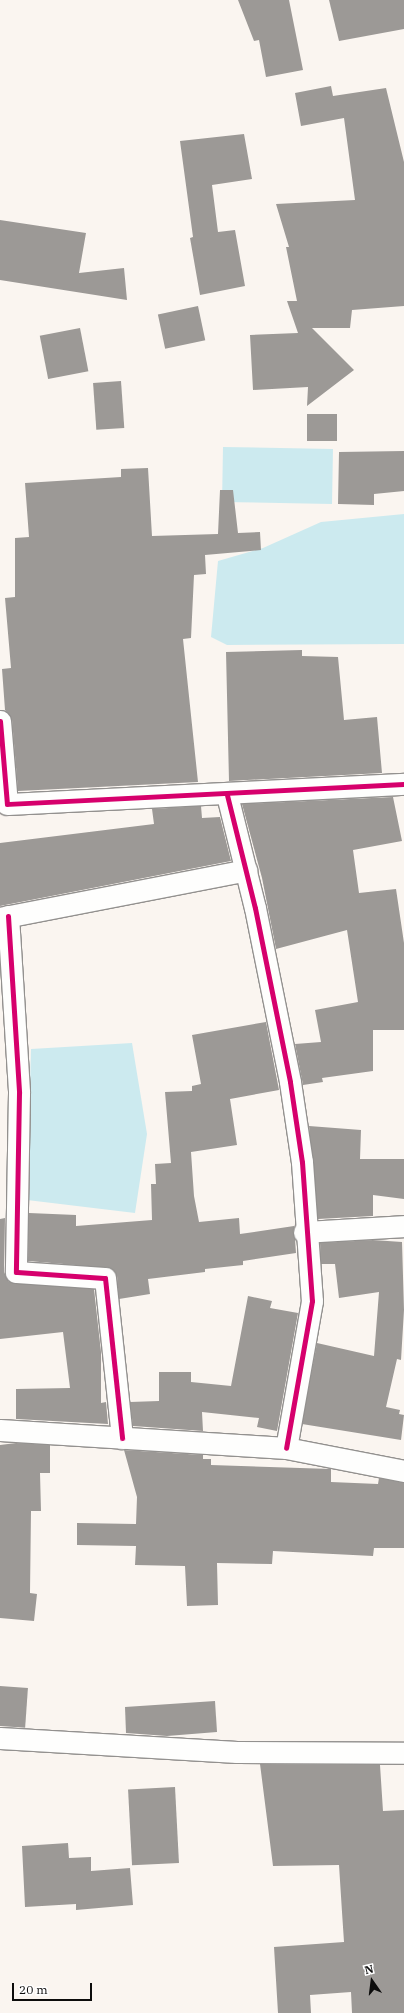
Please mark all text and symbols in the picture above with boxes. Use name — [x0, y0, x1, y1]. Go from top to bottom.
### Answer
north arrow — [352, 1961, 392, 2001]
text: N — [363, 1962, 375, 1977]
scale bar — [14, 1975, 94, 2001]
text: 20 m — [19, 1982, 48, 1997]

